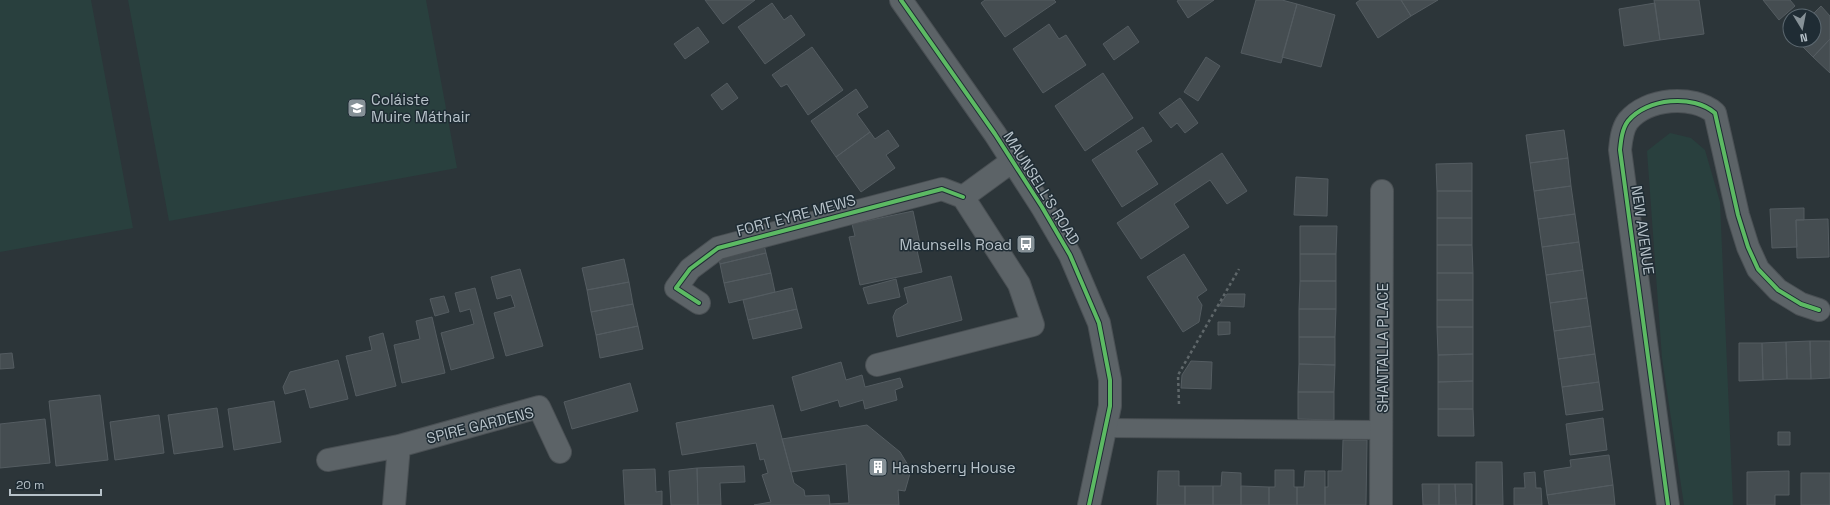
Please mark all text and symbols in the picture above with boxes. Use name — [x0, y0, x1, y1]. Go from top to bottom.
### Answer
north arrow — [1782, 8, 1822, 48]
text: N — [1799, 30, 1809, 45]
place label: Coláiste Muire Máthair — [371, 90, 470, 126]
school or university icon: Coláiste Muire Máthair — [346, 97, 368, 119]
street label: MAUNSELL'S ROAD — [999, 128, 1085, 248]
street label: NEW AVENUE — [1627, 184, 1659, 276]
street label: FORT EYRE MEWS — [734, 190, 858, 240]
bus stop icon: Maunsells Road — [1015, 233, 1037, 255]
place label: Maunsells Road — [900, 235, 1012, 254]
street label: SHANTALLA PLACE — [1373, 283, 1392, 413]
street label: SPIRE GARDENS — [424, 402, 536, 448]
building icon: Hansberry House — [867, 456, 889, 478]
place label: Hansberry House — [892, 458, 1016, 477]
scale bar — [10, 471, 101, 497]
text: 20 m — [16, 477, 44, 493]

